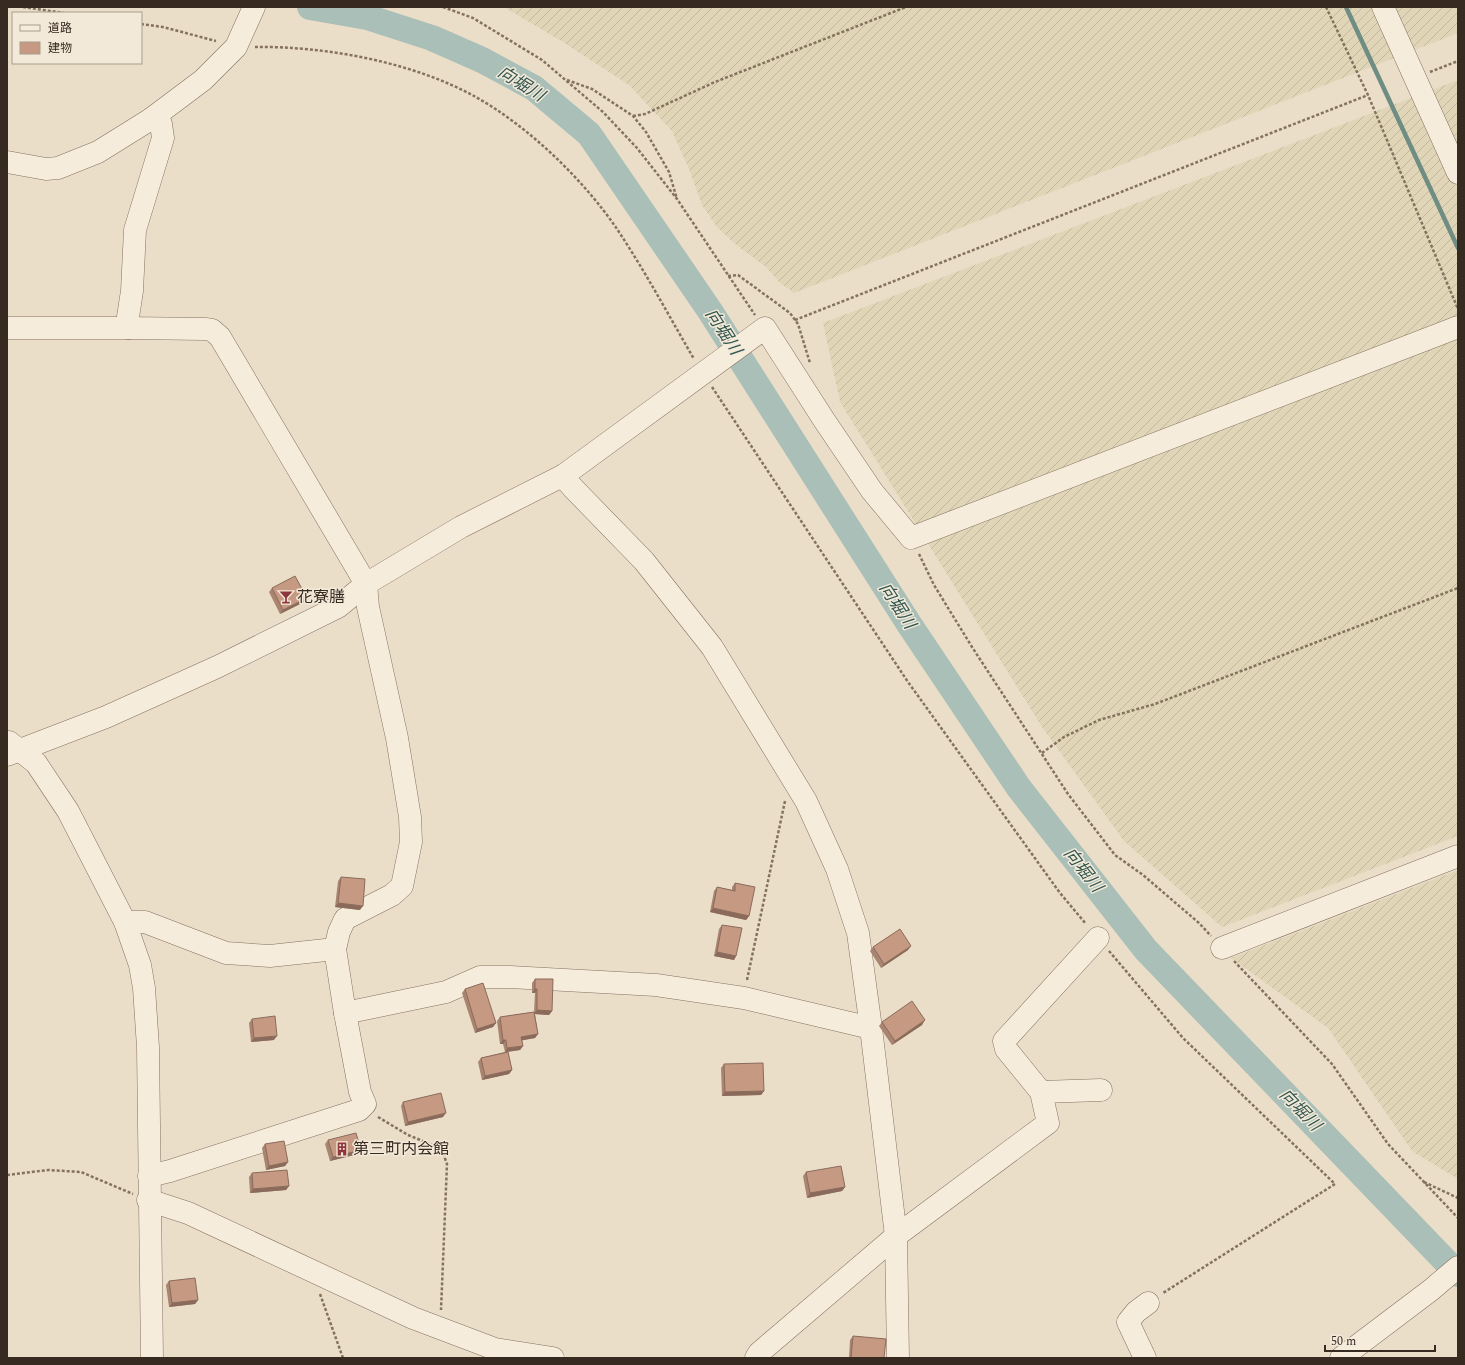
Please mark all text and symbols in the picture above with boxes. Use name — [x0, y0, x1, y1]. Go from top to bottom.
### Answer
legend — [12, 12, 142, 64]
text: 道路 — [48, 19, 72, 38]
text: 建物 — [48, 39, 72, 58]
water label: 向堀川 — [492, 59, 551, 110]
water label: 向堀川 — [698, 304, 749, 362]
water label: 向堀川 — [872, 578, 923, 636]
place label: 花寮膳 — [297, 585, 345, 609]
bar icon: 花寮膳 — [278, 589, 294, 605]
water label: 向堀川 — [1057, 842, 1110, 900]
water label: 向堀川 — [1273, 1083, 1328, 1139]
place label: 第三町内会館 — [353, 1137, 449, 1161]
building icon: 第三町内会館 — [334, 1141, 350, 1157]
scale bar — [1325, 1327, 1435, 1353]
text: 50 m — [1331, 1332, 1356, 1351]

